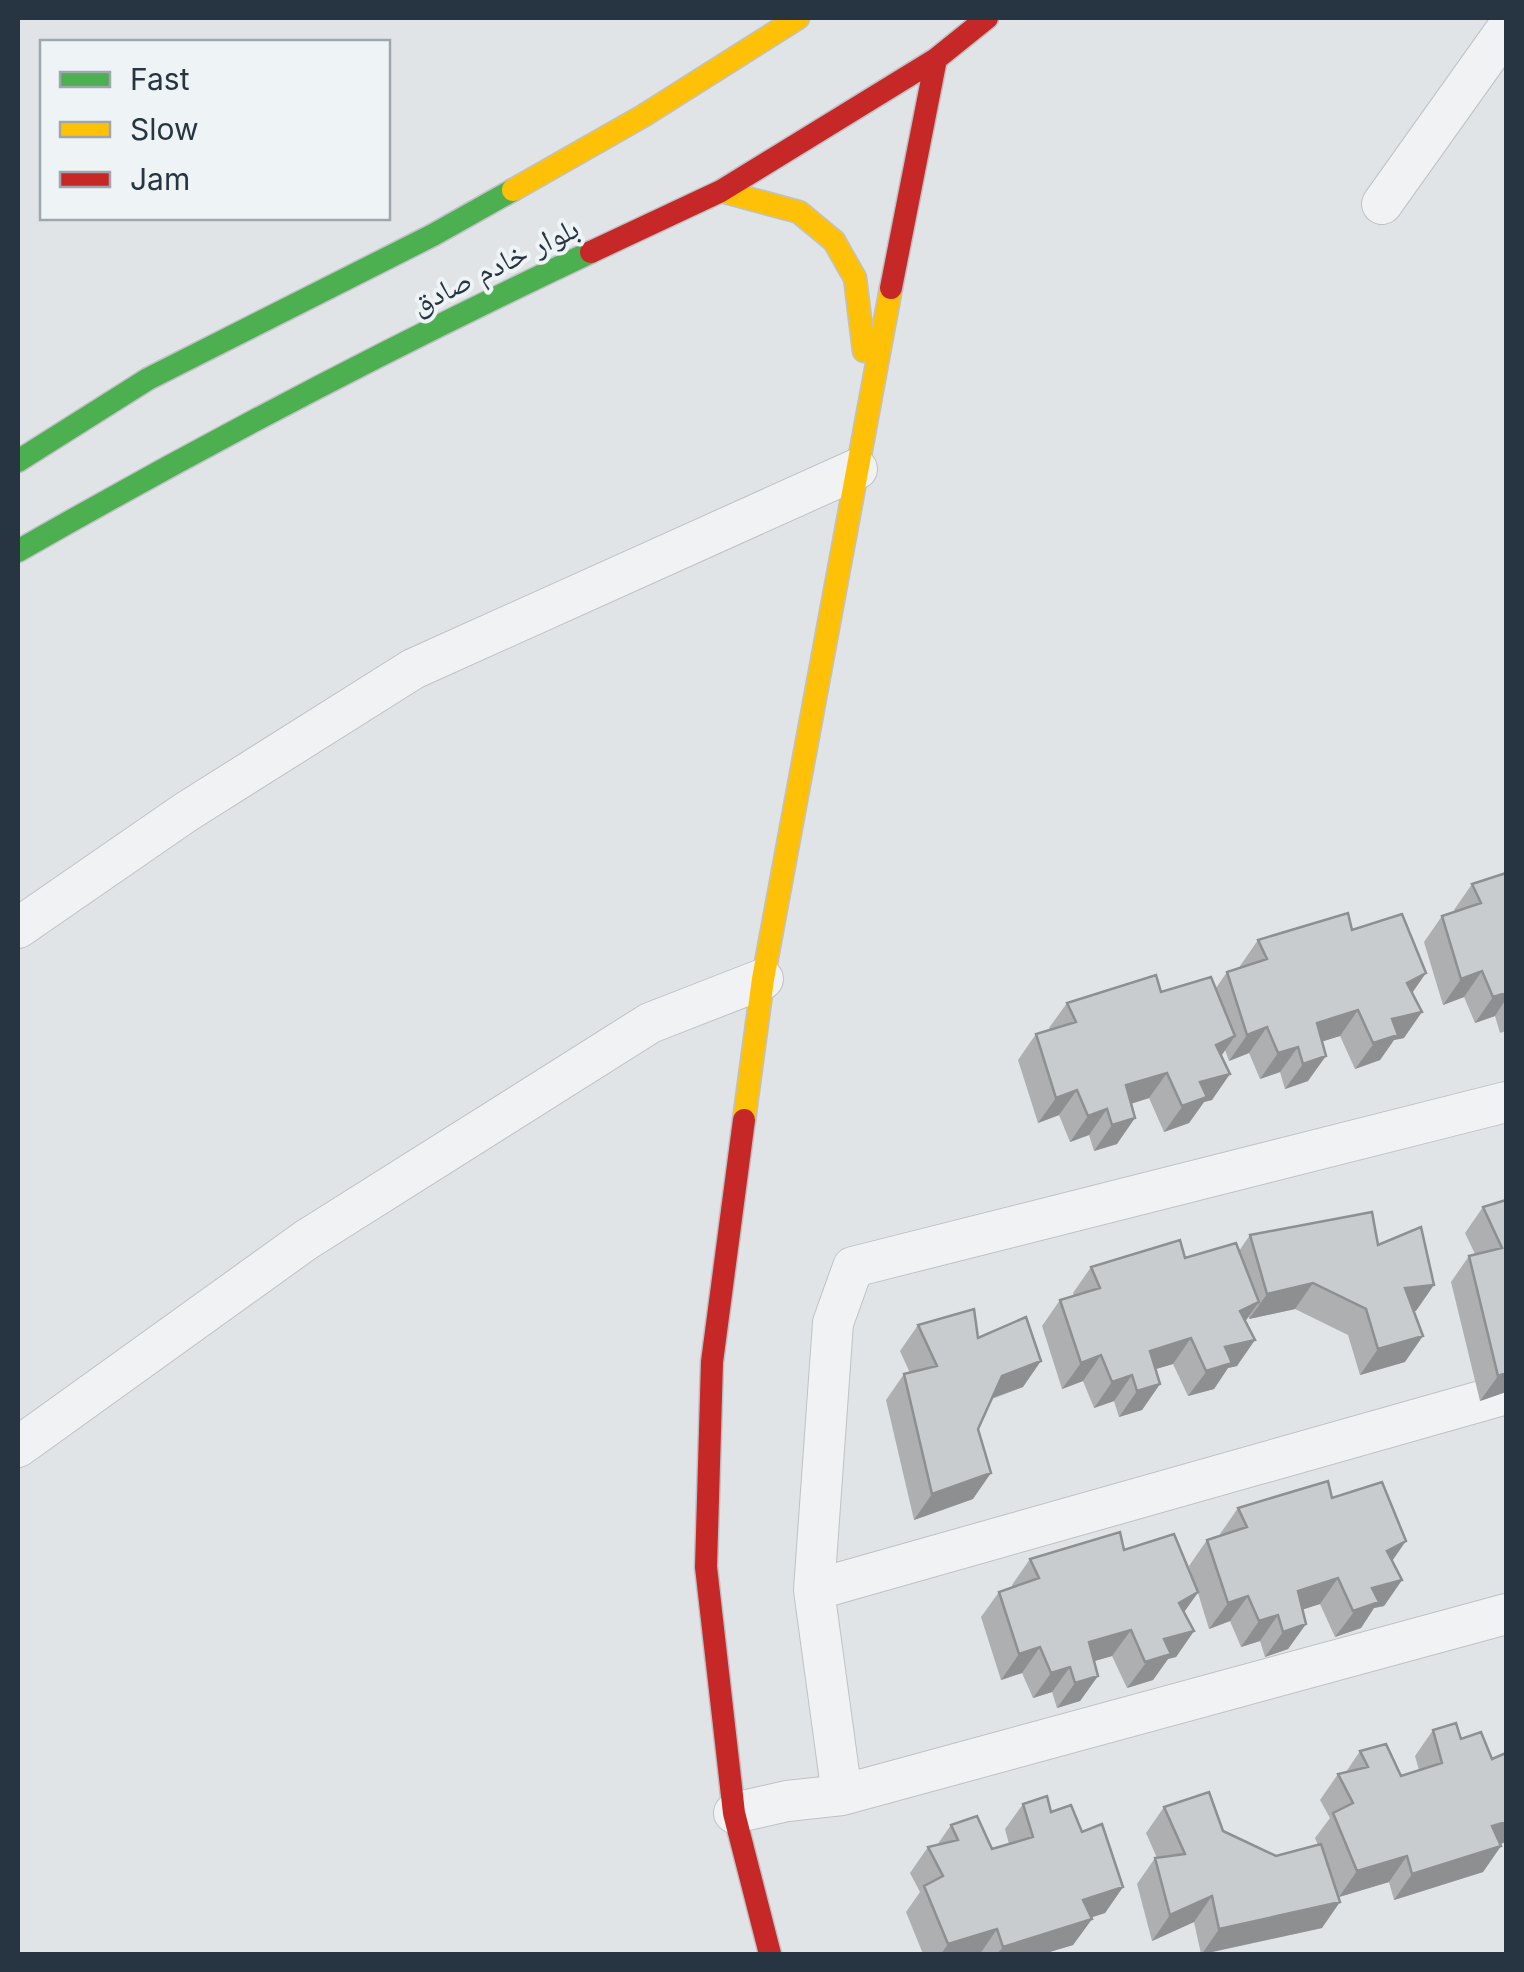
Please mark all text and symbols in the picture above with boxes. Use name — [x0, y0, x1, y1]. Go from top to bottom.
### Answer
legend — [40, 40, 390, 220]
text: Fast — [130, 61, 190, 97]
text: Slow — [130, 111, 199, 147]
text: Jam — [130, 161, 190, 197]
street label: بلوار خادم صادق — [405, 209, 585, 323]

